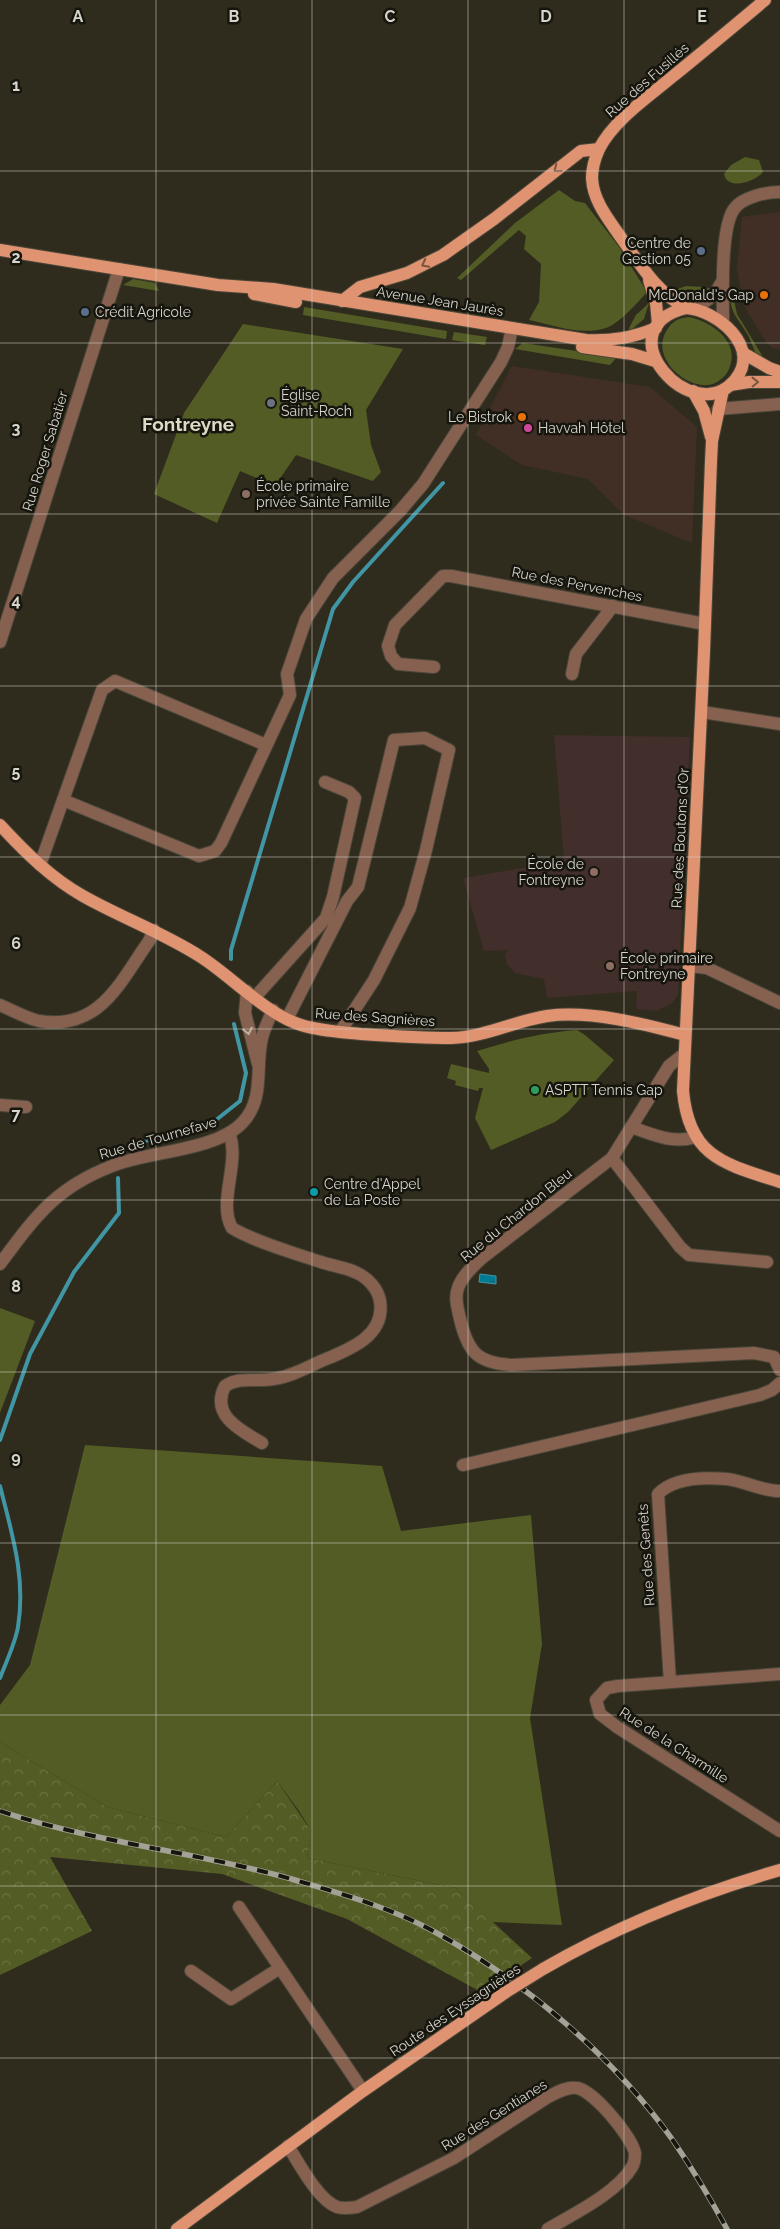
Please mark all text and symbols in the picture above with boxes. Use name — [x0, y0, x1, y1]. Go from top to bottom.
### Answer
text: A — [73, 7, 84, 26]
text: B — [229, 7, 240, 26]
text: C — [385, 7, 396, 26]
text: D — [540, 7, 552, 26]
text: E — [697, 7, 707, 26]
street label: Rue des Fusillés — [602, 39, 692, 120]
text: 1 — [12, 76, 20, 95]
one-way arrow — [554, 164, 563, 172]
place label: Centre de Gestion 05 — [622, 235, 691, 267]
marker: Centre de Gestion 05 — [695, 245, 707, 257]
text: 2 — [11, 248, 21, 267]
one-way arrow — [421, 258, 430, 268]
street label: Avenue Jean Jaurès — [375, 283, 505, 319]
place label: McDonald's Gap — [648, 287, 754, 303]
marker: McDonald's Gap — [758, 289, 770, 301]
place label: Crédit Agricole — [95, 304, 191, 320]
marker: Crédit Agricole — [79, 306, 91, 318]
one-way arrow — [751, 377, 759, 387]
place label: Église Saint-Roch — [281, 386, 352, 419]
street label: Rue Roger Sabatier — [19, 389, 71, 513]
marker: Église Saint-Roch — [265, 397, 277, 409]
place label: Le Bistrok — [448, 409, 513, 425]
marker: Le Bistrok — [516, 411, 528, 423]
district label: Fontreyne — [142, 413, 234, 435]
text: 3 — [12, 419, 21, 438]
place label: Havvah Hôtel — [538, 420, 625, 436]
marker: Havvah Hôtel — [522, 422, 534, 434]
place label: École primaire privée Sainte Famille — [256, 477, 390, 510]
marker: École primaire privée Sainte Famille — [240, 488, 252, 500]
street label: Rue des Pervenches — [510, 564, 644, 605]
text: 4 — [11, 591, 21, 610]
text: 5 — [12, 762, 21, 781]
street label: Rue des Boutons d'Or — [668, 767, 692, 909]
place label: École de Fontreyne — [518, 855, 584, 888]
marker: École de Fontreyne — [588, 866, 600, 878]
text: 6 — [11, 934, 21, 953]
place label: École primaire Fontreyne — [620, 949, 713, 982]
marker: École primaire Fontreyne — [604, 960, 616, 972]
street label: Rue des Sagnières — [314, 1005, 436, 1029]
one-way arrow — [242, 1027, 253, 1036]
place label: ASPTT Tennis Gap — [545, 1082, 663, 1098]
marker: ASPTT Tennis Gap — [529, 1084, 541, 1096]
text: 7 — [12, 1105, 21, 1124]
street label: Rue de Tournefave — [97, 1114, 219, 1162]
street label: Rue du Chardon Bleu — [457, 1165, 575, 1265]
place label: Centre d'Appel de La Poste — [324, 1176, 421, 1208]
marker: Centre d'Appel de La Poste — [308, 1186, 320, 1198]
text: 8 — [11, 1277, 21, 1296]
text: 9 — [11, 1448, 21, 1467]
street label: Rue des Genêts — [634, 1503, 658, 1607]
street label: Rue de la Charmille — [617, 1704, 731, 1786]
street label: Route des Eyssagnières — [387, 1960, 523, 2060]
street label: Rue des Gentianes — [438, 2076, 550, 2154]

